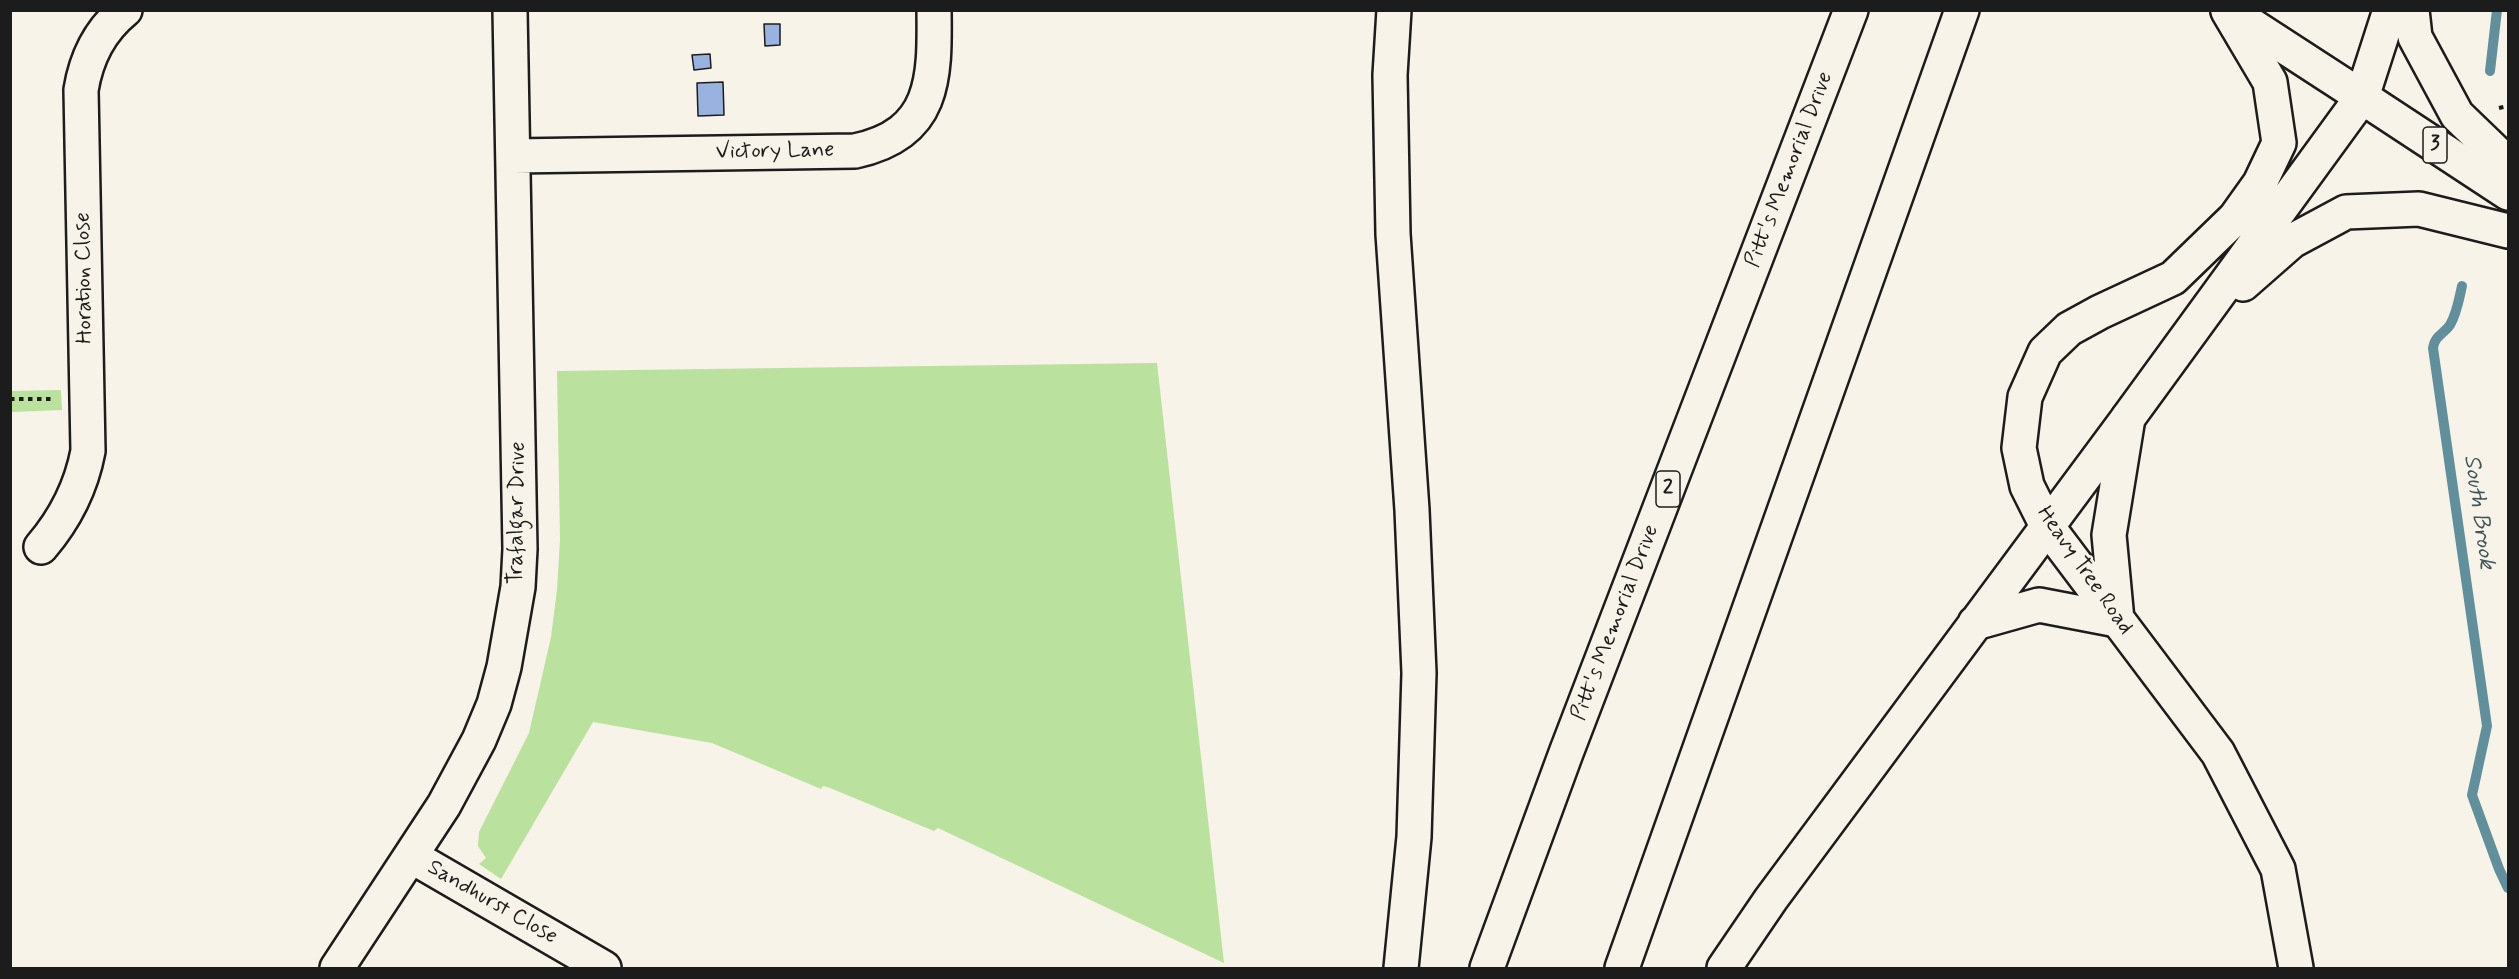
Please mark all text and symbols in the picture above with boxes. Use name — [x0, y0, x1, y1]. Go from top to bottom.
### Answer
street label: Pitt's Memorial Drive — [1740, 68, 1840, 272]
road number: 3 — [2423, 127, 2447, 163]
street label: Victory Lane — [715, 138, 835, 166]
street label: Horation Close — [71, 212, 99, 344]
street label: Trafalgar Drive — [504, 441, 532, 585]
water label: South Brook — [2456, 453, 2500, 571]
road number: 2 — [1656, 471, 1680, 507]
street label: Heavy Tree Road — [2030, 502, 2138, 640]
street label: Pitt's Memorial Drive — [1566, 521, 1666, 725]
street label: Sandhurst Close — [422, 855, 562, 951]

